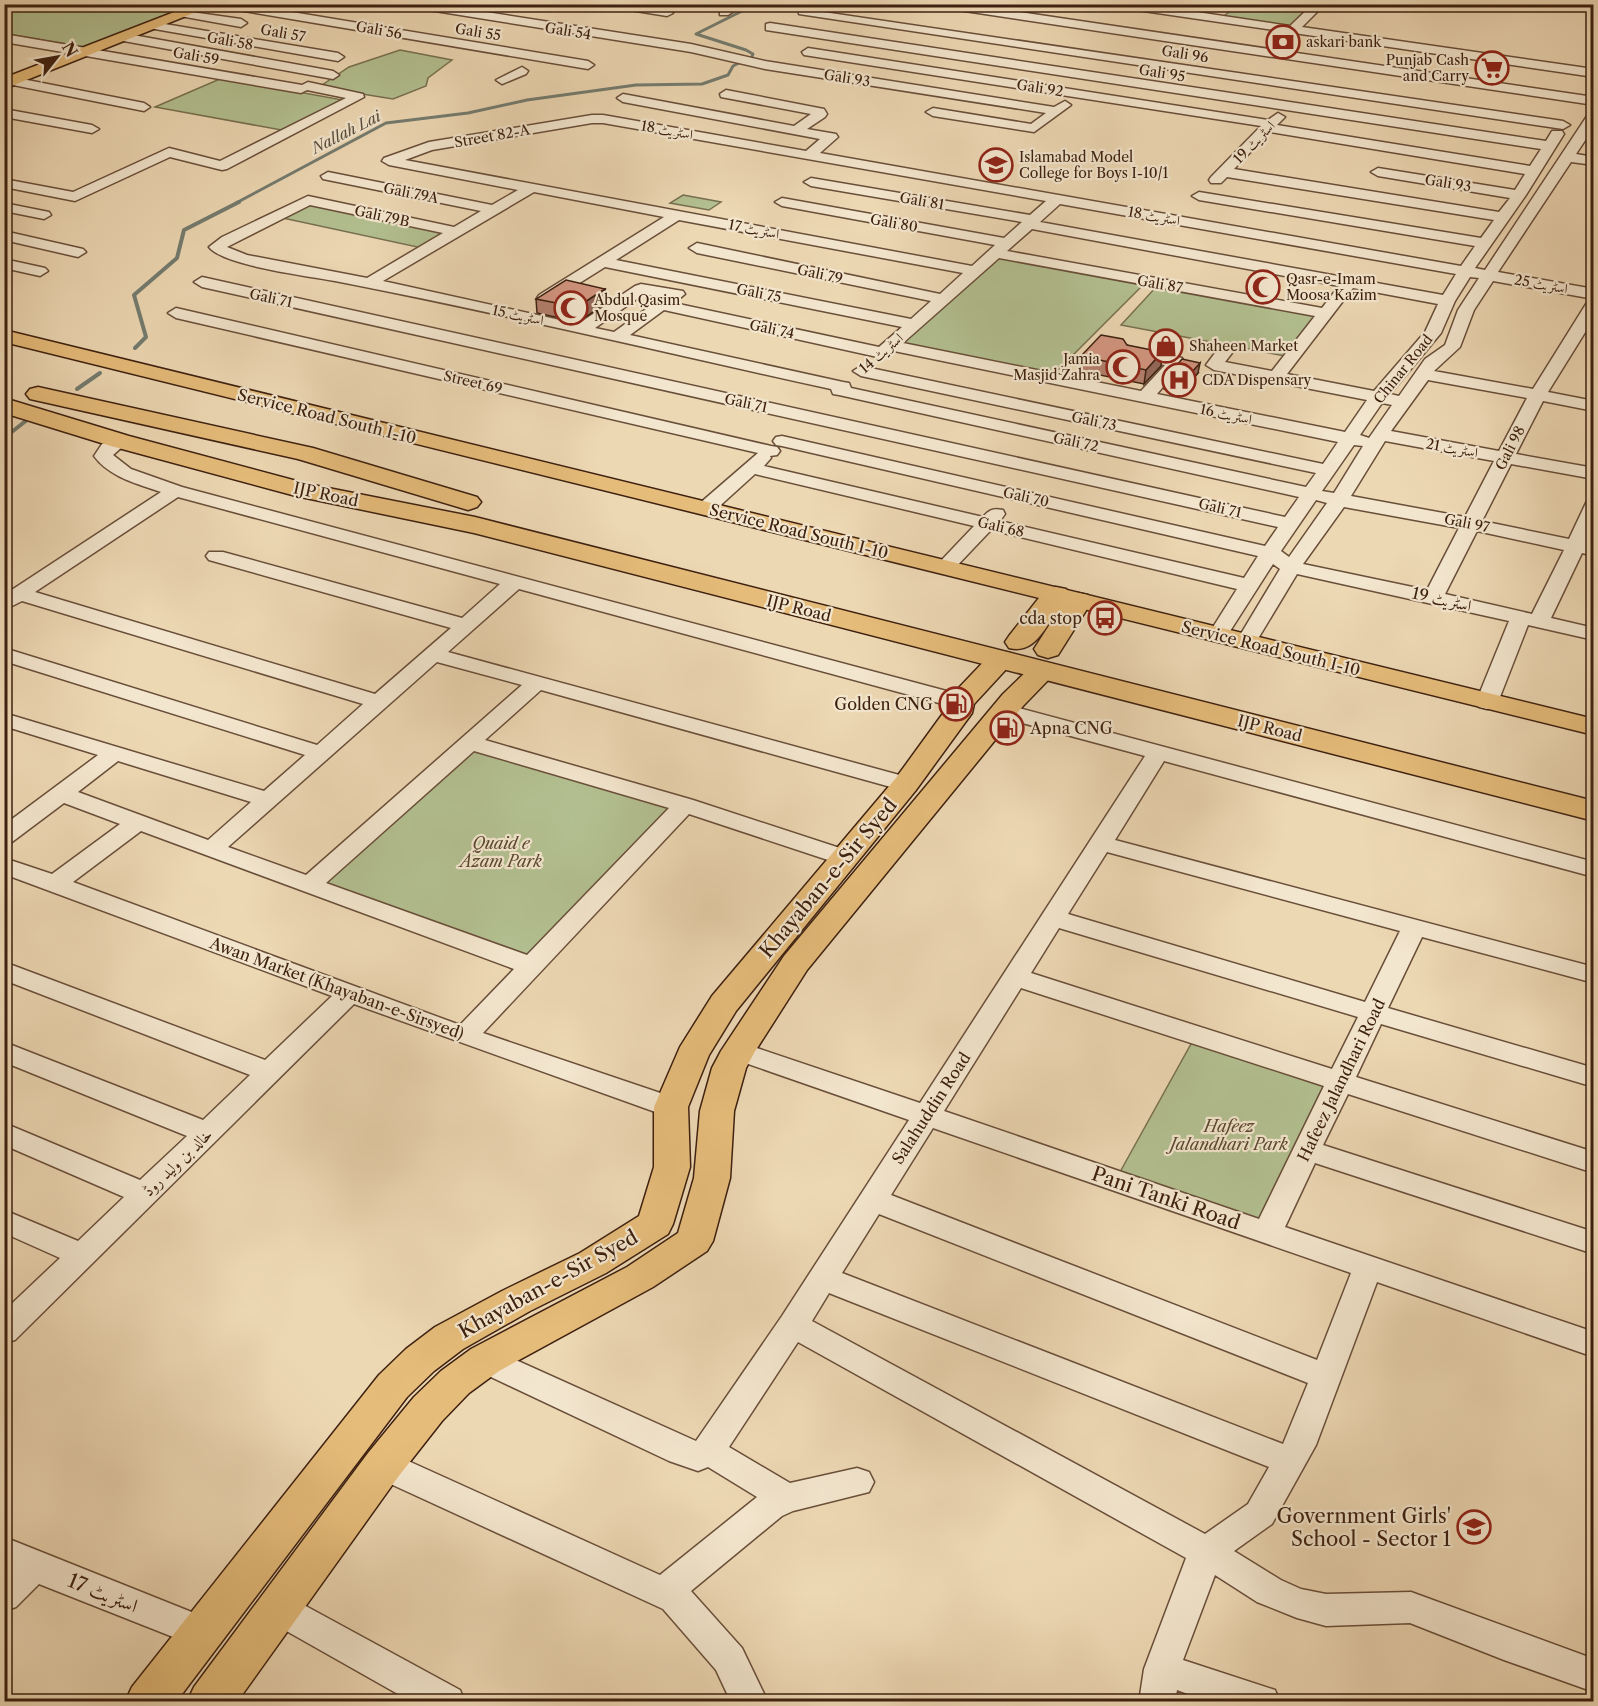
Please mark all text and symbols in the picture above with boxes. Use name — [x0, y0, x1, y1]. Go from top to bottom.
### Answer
street label: Gali 56 — [354, 17, 404, 43]
street label: Gali 54 — [544, 18, 592, 44]
street label: Gali 57 — [259, 20, 307, 46]
street label: Gali 55 — [454, 20, 502, 44]
bank icon: askari bank — [1265, 24, 1301, 60]
north arrow — [27, 27, 87, 87]
street label: Gali 58 — [205, 28, 255, 54]
place label: askari bank — [1306, 33, 1382, 51]
text: N — [58, 38, 82, 60]
street label: Gali 96 — [1160, 41, 1210, 67]
street label: Gali 59 — [171, 43, 221, 69]
supermarket icon: Punjab Cash and Carry — [1474, 50, 1510, 86]
place label: Punjab Cash and Carry — [1386, 51, 1469, 85]
street label: Gali 95 — [1138, 60, 1186, 86]
street label: Gali 93 — [823, 65, 871, 91]
street label: Gali 92 — [1015, 75, 1065, 101]
water label: Nallah Lai — [307, 106, 385, 158]
street label: اسٹریٹ 18 — [639, 117, 695, 143]
street label: اسٹریٹ 19 — [1229, 117, 1279, 167]
street label: Street 82-A — [453, 120, 532, 151]
school or university icon: Islamabad Model College for Boys I-10/1 — [978, 147, 1014, 183]
place label: Islamabad Model College for Boys I-10/1 — [1019, 148, 1168, 182]
street label: Gali 93 — [1424, 170, 1472, 196]
street label: Gali 79A — [382, 179, 441, 207]
street label: Gali 81 — [898, 188, 946, 214]
street label: Gali 79B — [353, 201, 411, 231]
street label: اسٹریٹ 18 — [1126, 203, 1182, 229]
street label: Gali 80 — [869, 210, 919, 236]
street label: اسٹریٹ 17 — [727, 215, 781, 243]
street label: Gali 79 — [796, 260, 844, 288]
mosque icon: Qasr-e-Imam Moosa Kazim — [1245, 269, 1281, 305]
place label: Qasr-e-Imam Moosa Kazim — [1286, 270, 1377, 304]
street label: اسٹریٹ 25 — [1513, 270, 1569, 298]
street label: Gali 87 — [1136, 271, 1184, 297]
street label: Gali 75 — [735, 280, 783, 306]
street label: Gali 71 — [248, 285, 294, 311]
mosque icon: Abdul Qasim Mosque — [553, 290, 589, 326]
place label: Abdul Qasim Mosque — [593, 291, 680, 325]
street label: اسٹریٹ 15 — [491, 301, 545, 329]
street label: Gali 74 — [748, 315, 796, 343]
shop icon: Shaheen Market — [1148, 328, 1184, 364]
street label: اسٹریٹ 14 — [855, 329, 907, 377]
street label: Chinar Road — [1370, 330, 1437, 407]
place label: Shaheen Market — [1189, 337, 1298, 355]
mosque icon: Jamia Masjid Zahra — [1105, 349, 1141, 385]
place label: Jamia Masjid Zahra — [1013, 350, 1101, 384]
hospital icon: CDA Dispensary — [1161, 362, 1197, 398]
street label: Street 69 — [442, 367, 504, 397]
place label: CDA Dispensary — [1202, 371, 1312, 389]
street label: Service Road South I-10 — [236, 384, 418, 448]
street label: Gali 71 — [723, 390, 769, 416]
street label: اسٹریٹ 16 — [1198, 400, 1254, 428]
street label: Gali 73 — [1070, 407, 1118, 435]
street label: Gali 98 — [1491, 423, 1529, 473]
street label: Gali 72 — [1052, 428, 1100, 456]
street label: اسٹریٹ 21 — [1425, 435, 1479, 461]
street label: IJP Road — [292, 477, 361, 511]
street label: Gali 70 — [1001, 483, 1051, 511]
street label: Gali 71 — [1197, 494, 1243, 522]
street label: Service Road South I-10 — [708, 499, 890, 563]
street label: Gali 97 — [1443, 510, 1491, 536]
street label: Gali 68 — [976, 513, 1026, 541]
street label: اسٹریٹ 19 — [1410, 582, 1474, 616]
street label: IJP Road — [765, 590, 834, 626]
bus stop icon: cda stop — [1087, 600, 1123, 636]
place label: cda stop — [1019, 608, 1082, 628]
street label: Service Road South I-10 — [1180, 616, 1362, 680]
fuel station icon: Golden CNG — [938, 686, 974, 722]
place label: Golden CNG — [834, 694, 933, 714]
fuel station icon: Apna CNG — [989, 710, 1025, 746]
street label: IJP Road — [1236, 710, 1305, 746]
place label: Apna CNG — [1029, 718, 1113, 738]
street label: Khayaban-e-Sir Syed — [754, 793, 902, 963]
park label: Quaid e Azam Park — [457, 833, 543, 871]
street label: Awan Market (Khayaban-e-Sirsyed) — [206, 932, 467, 1043]
street label: Hafeez Jalandhari Road — [1293, 995, 1389, 1165]
street label: Salahuddin Road — [887, 1048, 975, 1168]
park label: Hafeez Jalandhari Park — [1165, 1116, 1289, 1154]
street label: خالد بن ولید روڈ — [138, 1124, 217, 1201]
street label: Pani Tanki Road — [1089, 1161, 1243, 1235]
street label: Khayaban-e-Sir Syed — [454, 1225, 642, 1343]
place label: Government Girls' School - Sector 1 — [1276, 1504, 1452, 1551]
school or university icon: Government Girls' School - Sector 1 — [1456, 1509, 1492, 1545]
street label: اسٹریٹ 17 — [65, 1568, 141, 1618]

